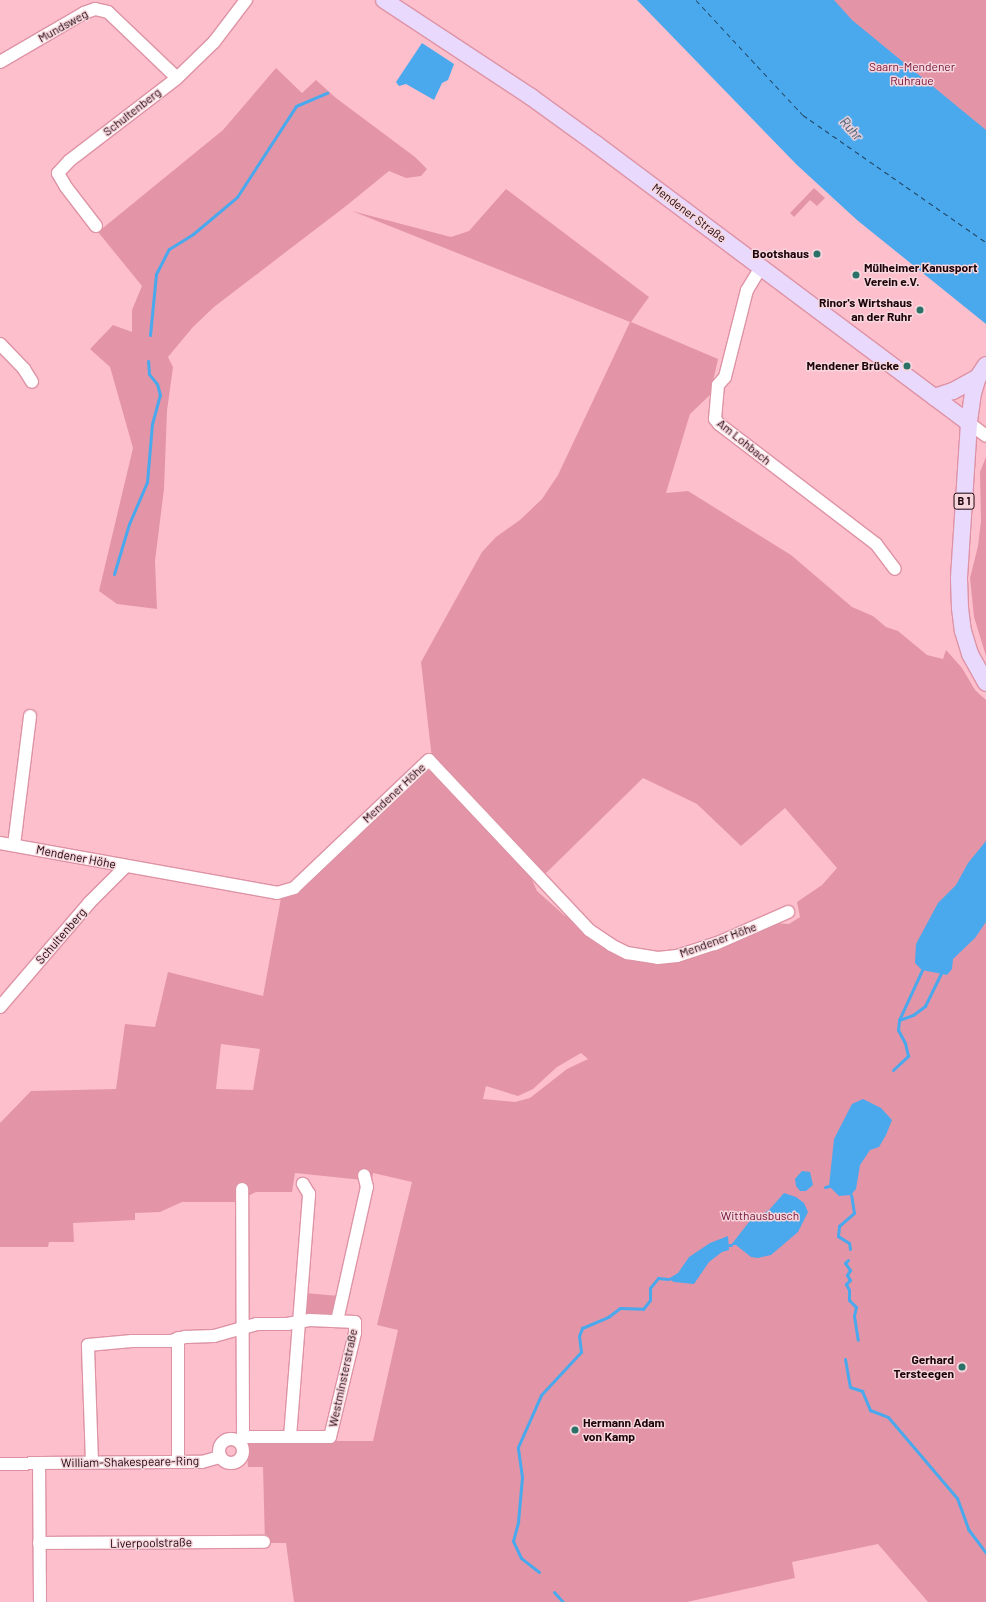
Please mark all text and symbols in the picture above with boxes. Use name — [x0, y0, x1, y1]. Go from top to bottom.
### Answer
street label: Mundsweg — [36, 6, 90, 46]
park label: Saarn-Mendener Ruhraue — [869, 60, 955, 88]
street label: Schultenberg — [100, 85, 164, 139]
water label: Ruhr — [837, 114, 865, 144]
street label: Mendener Straße — [649, 181, 729, 245]
place label: Bootshaus — [752, 247, 809, 261]
marker: Bootshaus — [812, 249, 822, 259]
place label: Mülheimer Kanusport Verein e.V. — [864, 261, 977, 289]
marker: Mülheimer Kanusport Verein e.V. — [851, 270, 861, 280]
place label: Rinor's Wirtshaus an der Ruhr — [819, 296, 912, 324]
marker: Rinor's Wirtshaus an der Ruhr — [915, 305, 925, 315]
place label: Mendener Brücke — [806, 359, 899, 373]
marker: Mendener Brücke — [902, 361, 912, 371]
street label: Am Lohbach — [714, 416, 774, 468]
road number: B 1 — [953, 492, 975, 510]
street label: Mendener Höhe — [360, 760, 428, 826]
street label: Mendener Höhe — [35, 842, 117, 872]
street label: Schultenberg — [33, 905, 89, 967]
street label: Mendener Höhe — [678, 919, 758, 961]
park label: Witthausbusch — [721, 1209, 799, 1223]
street label: Westminsterstraße — [326, 1328, 360, 1428]
place label: Gerhard Tersteegen — [894, 1353, 954, 1381]
marker: Gerhard Tersteegen — [957, 1362, 967, 1372]
place label: Hermann Adam von Kamp — [583, 1416, 665, 1444]
marker: Hermann Adam von Kamp — [570, 1425, 580, 1435]
street label: William-Shakespeare-Ring — [61, 1454, 199, 1470]
street label: Liverpoolstraße — [110, 1535, 192, 1551]

